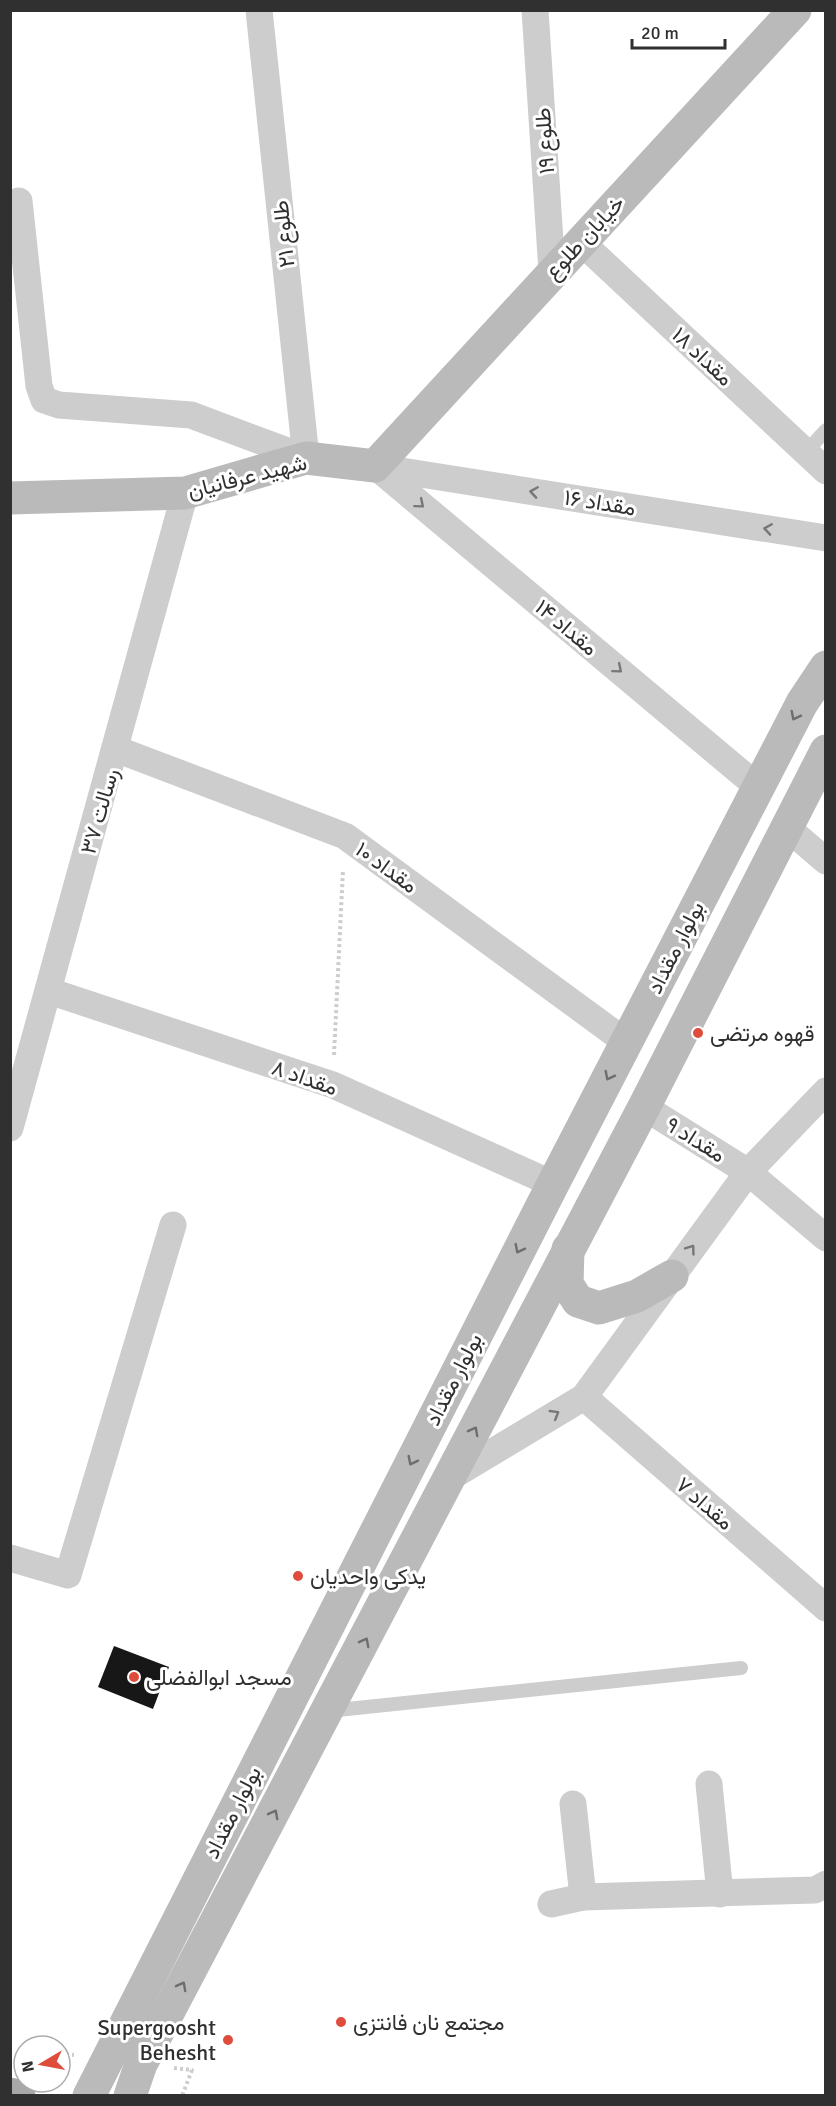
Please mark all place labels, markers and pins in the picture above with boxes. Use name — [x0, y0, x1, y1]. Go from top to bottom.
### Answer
place label: قهوه مرتضی — [710, 1020, 815, 1047]
marker: قهوه مرتضی — [691, 1026, 705, 1040]
place label: یدکی واحدیان — [310, 1563, 426, 1590]
marker: یدکی واحدیان — [291, 1569, 305, 1583]
place label: مسجد ابوالفضلی — [146, 1664, 292, 1691]
marker: مسجد ابوالفضلی — [127, 1670, 141, 1684]
place label: مجتمع نان فانتزی — [353, 2009, 505, 2037]
place label: Supergoosht Behesht — [97, 2014, 216, 2066]
marker: مجتمع نان فانتزی — [334, 2015, 348, 2029]
marker: Supergoosht Behesht — [221, 2033, 235, 2047]

